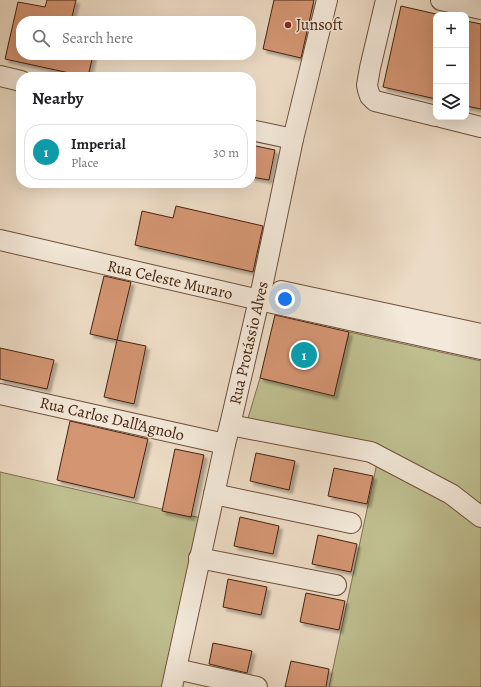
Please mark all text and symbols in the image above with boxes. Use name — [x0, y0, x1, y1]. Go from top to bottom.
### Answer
map controls — [433, 12, 469, 120]
button: + — [433, 12, 469, 48]
place label: Junsoft — [296, 14, 343, 36]
search box — [16, 16, 256, 60]
marker: Junsoft — [283, 20, 293, 30]
icon: search — [30, 27, 52, 49]
text: Search here — [62, 28, 133, 48]
button: − — [433, 48, 469, 84]
button: layers — [433, 84, 469, 120]
text: Nearby — [32, 87, 83, 110]
text: Imperial — [71, 134, 126, 154]
text: 1 — [44, 144, 48, 161]
text: 30 m — [213, 144, 239, 161]
text: Place — [71, 154, 99, 171]
street label: Rua Celeste Muraro — [105, 255, 235, 305]
street label: Rua Protássio Alves — [224, 279, 274, 407]
your location — [275, 289, 295, 309]
pin: 1 — [291, 340, 317, 370]
street label: Rua Carlos Dall'Agnolo — [38, 392, 186, 446]

